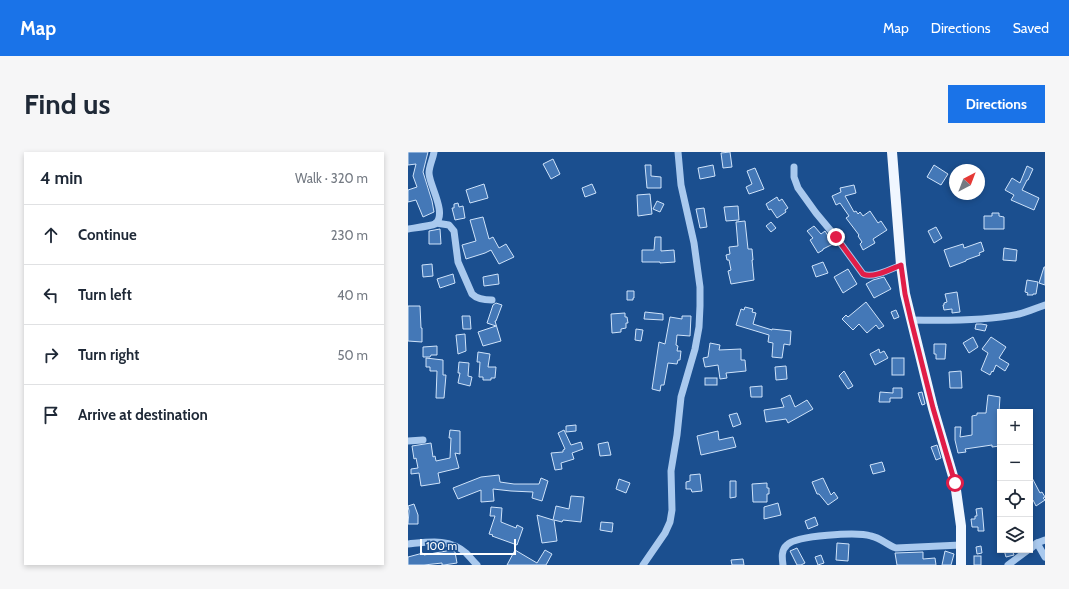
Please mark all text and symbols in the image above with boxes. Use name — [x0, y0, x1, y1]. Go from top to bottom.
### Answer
text: Map — [20, 17, 56, 40]
text: Map — [883, 19, 909, 37]
text: Directions — [931, 19, 991, 37]
text: Saved — [1013, 19, 1049, 37]
button: Directions — [948, 85, 1045, 123]
text: Find us — [24, 87, 110, 121]
north arrow — [949, 164, 985, 200]
text: 4 min — [40, 168, 83, 188]
text: Walk · 320 m — [295, 170, 368, 186]
icon: ahead — [40, 224, 62, 246]
text: Continue — [78, 226, 137, 244]
text: 230 m — [331, 227, 368, 243]
route end — [827, 228, 845, 246]
icon: left — [40, 284, 62, 306]
text: Turn left — [78, 286, 132, 304]
text: 40 m — [337, 287, 368, 303]
icon: right — [40, 344, 62, 366]
text: Turn right — [78, 346, 139, 364]
text: 50 m — [338, 347, 368, 363]
icon: arrive — [40, 404, 62, 426]
text: Arrive at destination — [78, 406, 208, 424]
map controls — [997, 409, 1033, 553]
button: + — [997, 409, 1033, 445]
button: − — [997, 445, 1033, 481]
route start — [946, 474, 964, 492]
button: locate — [997, 481, 1033, 517]
button: layers — [997, 517, 1033, 553]
scale bar — [420, 537, 516, 556]
text: 100 m — [426, 539, 457, 553]

